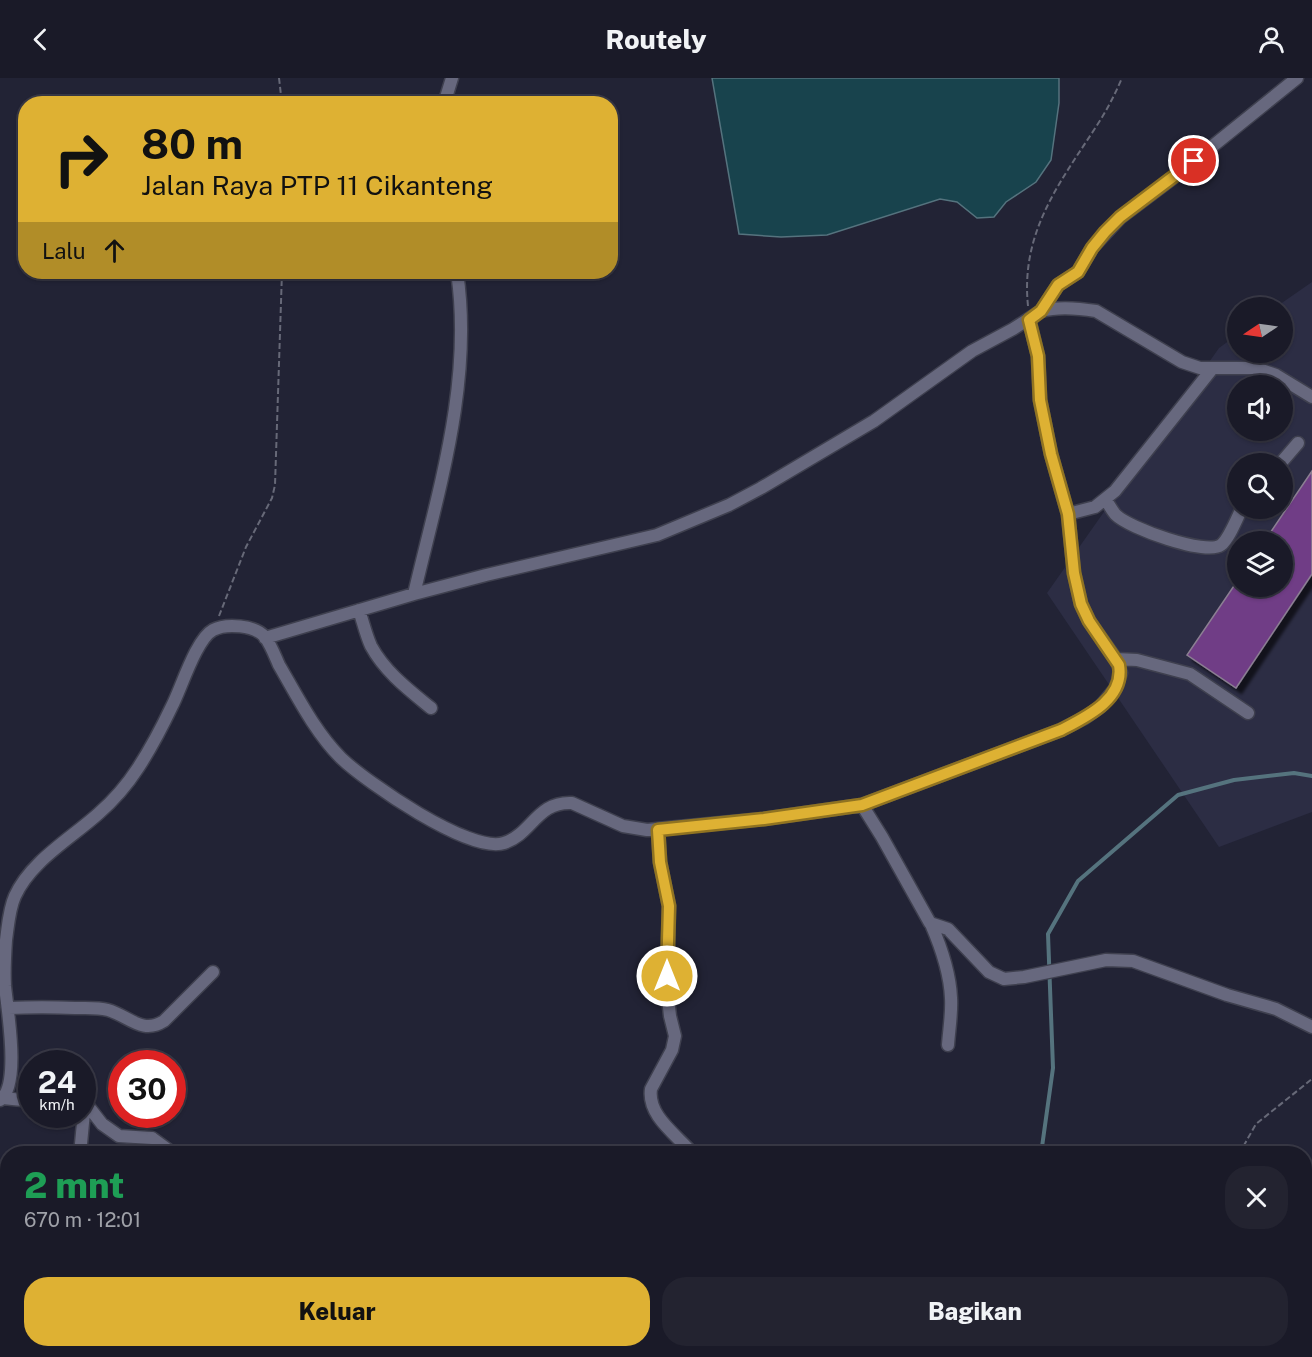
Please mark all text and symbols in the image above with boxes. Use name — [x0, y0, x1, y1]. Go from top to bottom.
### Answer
icon: back — [24, 23, 57, 56]
text: Routely — [605, 23, 707, 55]
icon: person — [1255, 23, 1288, 56]
text: 80 m — [141, 119, 243, 168]
icon: right — [42, 120, 120, 198]
pin — [1168, 135, 1219, 186]
icon: arrive — [1177, 144, 1210, 177]
text: Jalan Raya PTP 11 Cikanteng — [141, 169, 493, 201]
icon: ahead — [98, 234, 131, 267]
text: Lalu — [42, 238, 86, 264]
north arrow — [1227, 297, 1293, 363]
map controls — [1227, 297, 1293, 597]
button: sound — [1227, 375, 1293, 441]
button: search — [1227, 453, 1293, 519]
button: layers — [1227, 531, 1293, 597]
position arrow — [635, 944, 699, 1008]
speed limit sign: 30 — [108, 1050, 186, 1128]
text: 24 — [38, 1064, 76, 1100]
text: km/h — [39, 1096, 75, 1113]
text: 2 mnt — [24, 1164, 125, 1206]
button: close — [1225, 1166, 1288, 1229]
text: 670 m · 12:01 — [24, 1208, 141, 1232]
button: Keluar — [24, 1277, 650, 1346]
button: Bagikan — [662, 1277, 1288, 1346]

